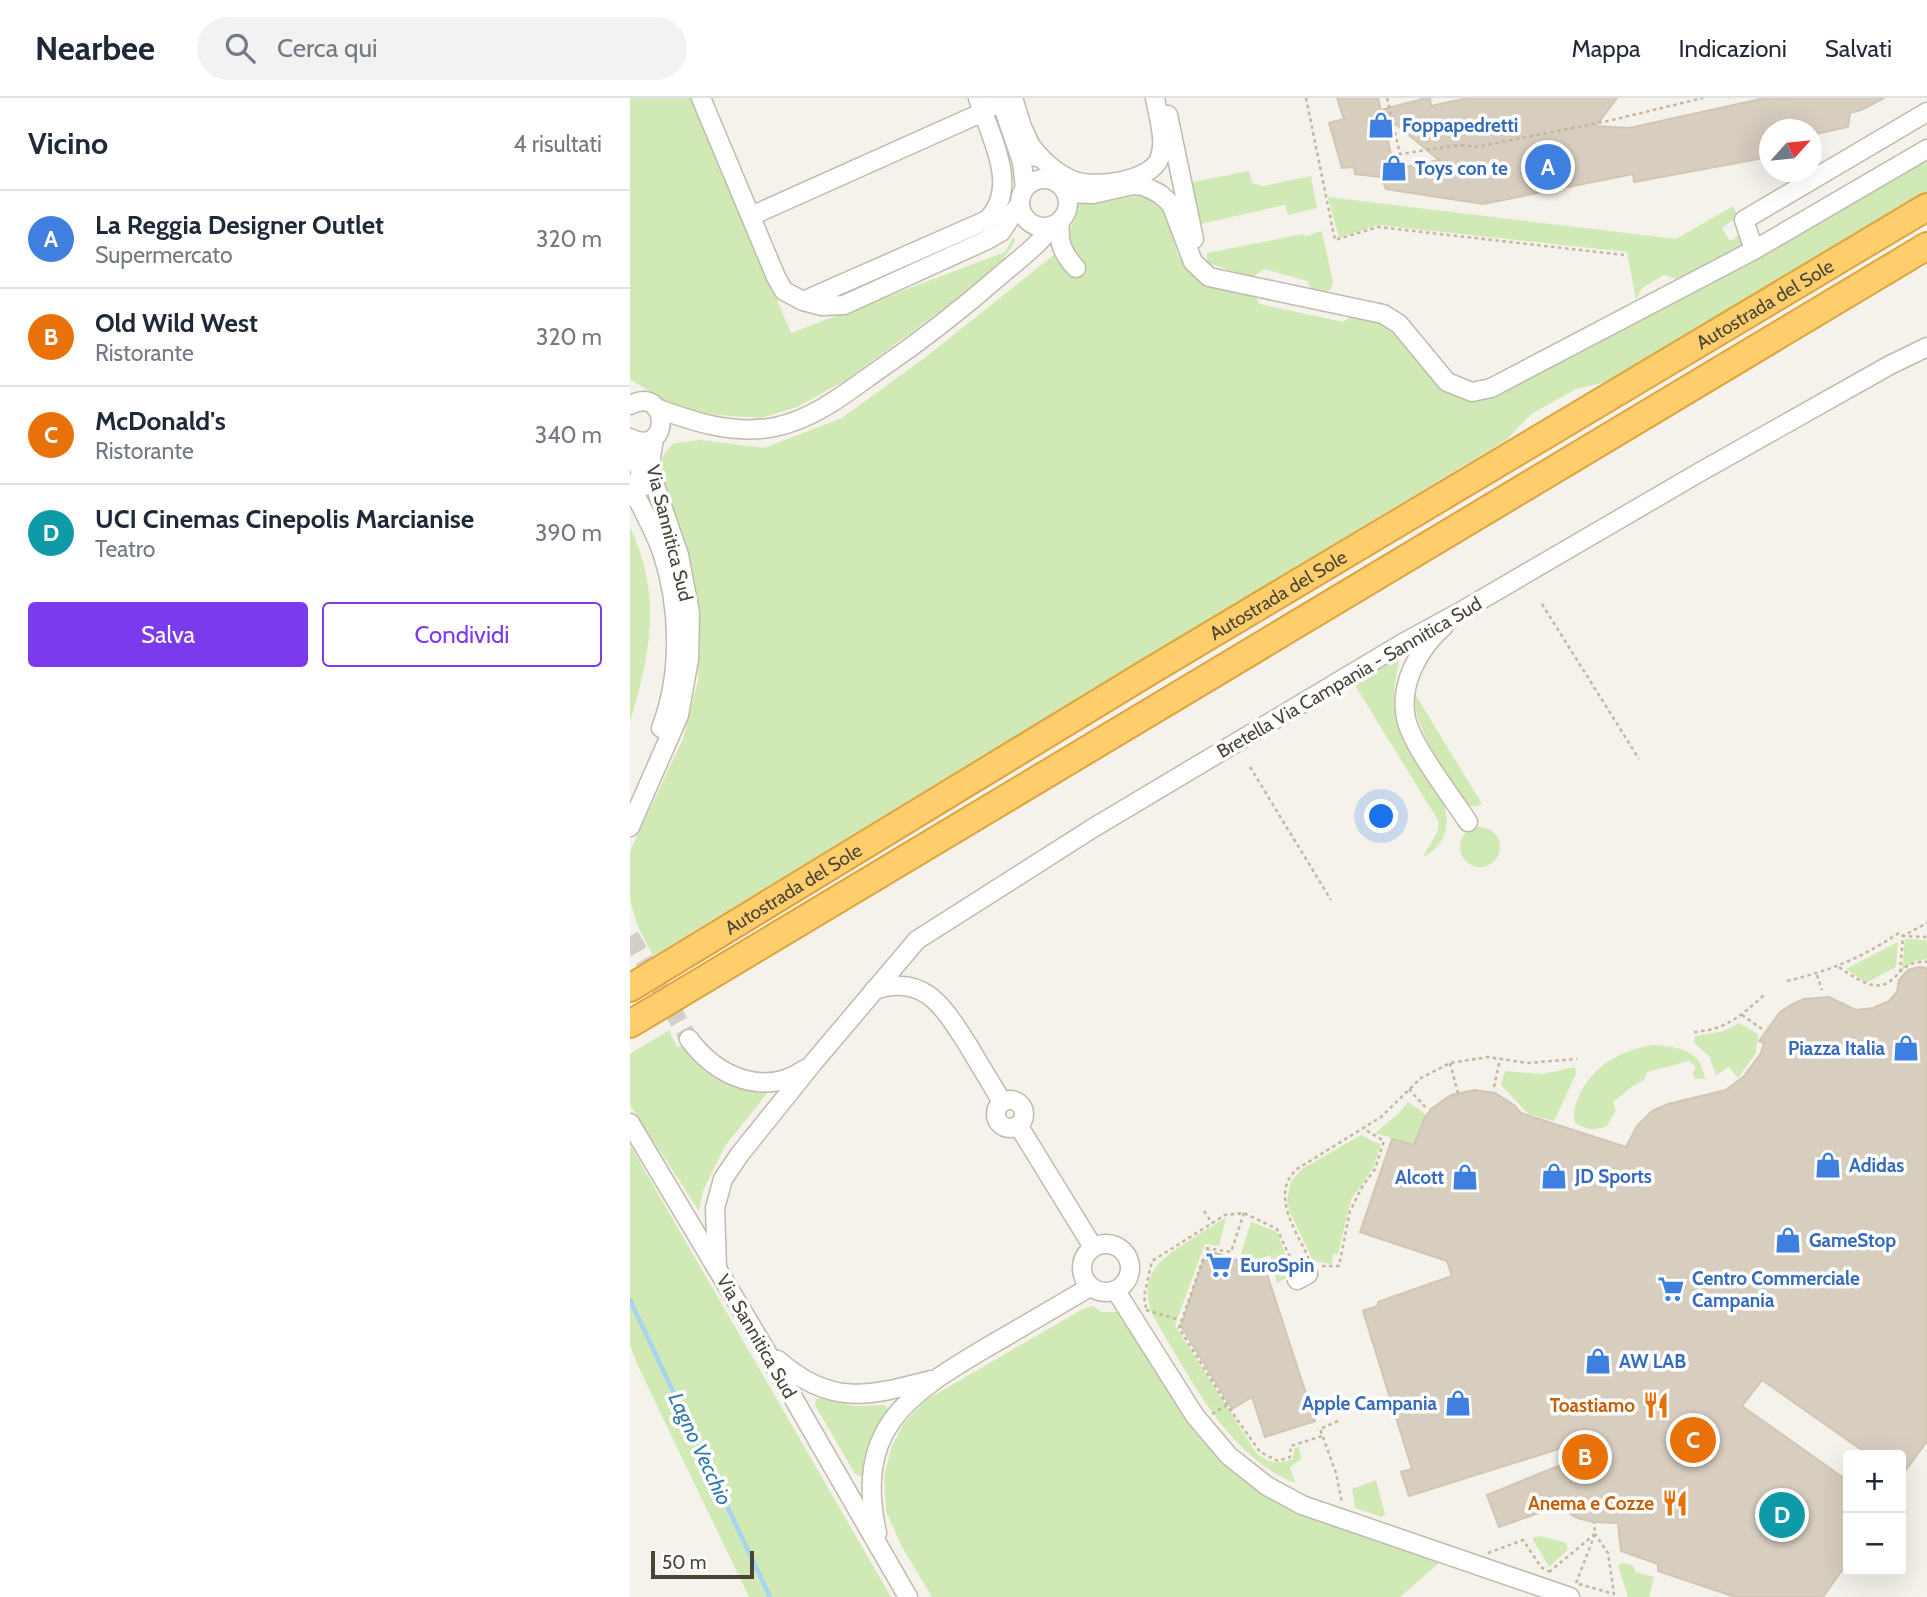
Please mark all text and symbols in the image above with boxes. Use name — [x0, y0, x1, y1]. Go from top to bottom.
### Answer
search box — [197, 17, 687, 80]
text: Nearbee — [35, 28, 155, 68]
icon: search — [221, 29, 259, 67]
text: Cerca qui — [277, 32, 378, 64]
text: Mappa — [1571, 34, 1641, 63]
text: Indicazioni — [1679, 34, 1787, 63]
text: Salvati — [1825, 34, 1892, 63]
shop icon: Foppapedretti — [1366, 110, 1396, 140]
place label: Foppapedretti — [1402, 114, 1518, 137]
north arrow — [1759, 119, 1822, 182]
text: Vicino — [28, 125, 108, 162]
text: 4 risultati — [513, 130, 602, 158]
pin: A — [1525, 141, 1571, 193]
shop icon: Toys con te — [1379, 153, 1409, 183]
place label: Toys con te — [1415, 157, 1508, 180]
text: La Reggia Designer Outlet — [95, 209, 384, 241]
text: A — [44, 225, 58, 253]
text: 320 m — [536, 225, 602, 253]
text: Supermercato — [95, 241, 233, 269]
street label: Autostrada del Sole — [1692, 254, 1838, 354]
text: Old Wild West — [95, 307, 258, 339]
text: B — [44, 323, 58, 351]
text: 320 m — [536, 323, 602, 351]
text: Ristorante — [95, 339, 194, 367]
text: McDonald's — [95, 405, 226, 437]
text: C — [44, 421, 58, 449]
text: 340 m — [535, 421, 602, 449]
text: Ristorante — [95, 437, 194, 465]
street label: Via Sannitica Sud — [642, 463, 698, 603]
text: UCI Cinemas Cinepolis Marcianise — [95, 503, 474, 535]
text: D — [43, 519, 59, 547]
text: 390 m — [535, 519, 602, 547]
text: Teatro — [95, 535, 155, 563]
street label: Autostrada del Sole — [1205, 545, 1351, 645]
street label: Bretella Via Campania - Sannitica Sud — [1213, 592, 1486, 763]
button: Salva — [28, 602, 308, 667]
button: Condividi — [322, 602, 602, 667]
your location — [1364, 799, 1398, 833]
street label: Autostrada del Sole — [721, 838, 866, 940]
shop icon: Piazza Italia — [1891, 1033, 1921, 1063]
place label: Piazza Italia — [1788, 1037, 1886, 1060]
shop icon: Adidas — [1813, 1150, 1843, 1180]
place label: Adidas — [1849, 1154, 1904, 1177]
shop icon: JD Sports — [1539, 1161, 1569, 1191]
shop icon: Alcott — [1450, 1162, 1480, 1192]
place label: JD Sports — [1574, 1165, 1652, 1188]
place label: Alcott — [1395, 1166, 1444, 1189]
shop icon: GameStop — [1773, 1225, 1803, 1255]
place label: GameStop — [1809, 1229, 1896, 1252]
supermarket icon: EuroSpin — [1204, 1250, 1234, 1280]
place label: EuroSpin — [1240, 1254, 1315, 1277]
place label: Centro Commerciale Campania — [1692, 1267, 1860, 1312]
street label: Via Sannitica Sud — [712, 1270, 801, 1402]
supermarket icon: Centro Commerciale Campania — [1656, 1274, 1686, 1304]
shop icon: AW LAB — [1583, 1346, 1613, 1376]
place label: AW LAB — [1619, 1350, 1686, 1373]
shop icon: Apple Campania — [1443, 1388, 1473, 1418]
water label: Lagno Vecchio — [664, 1389, 737, 1509]
restaurant icon: Toastiamo — [1641, 1390, 1671, 1420]
place label: Apple Campania — [1302, 1392, 1438, 1415]
place label: Toastiamo — [1550, 1394, 1635, 1417]
pin: C — [1670, 1414, 1716, 1466]
pin: B — [1562, 1431, 1608, 1483]
map controls — [1843, 1450, 1906, 1576]
button: + — [1843, 1450, 1906, 1513]
restaurant icon: Anema e Cozze — [1660, 1488, 1690, 1518]
pin: D — [1759, 1489, 1805, 1541]
place label: Anema e Cozze — [1528, 1492, 1654, 1515]
button: − — [1843, 1513, 1906, 1576]
scale bar — [651, 1548, 754, 1580]
text: 50 m — [662, 1551, 706, 1574]

